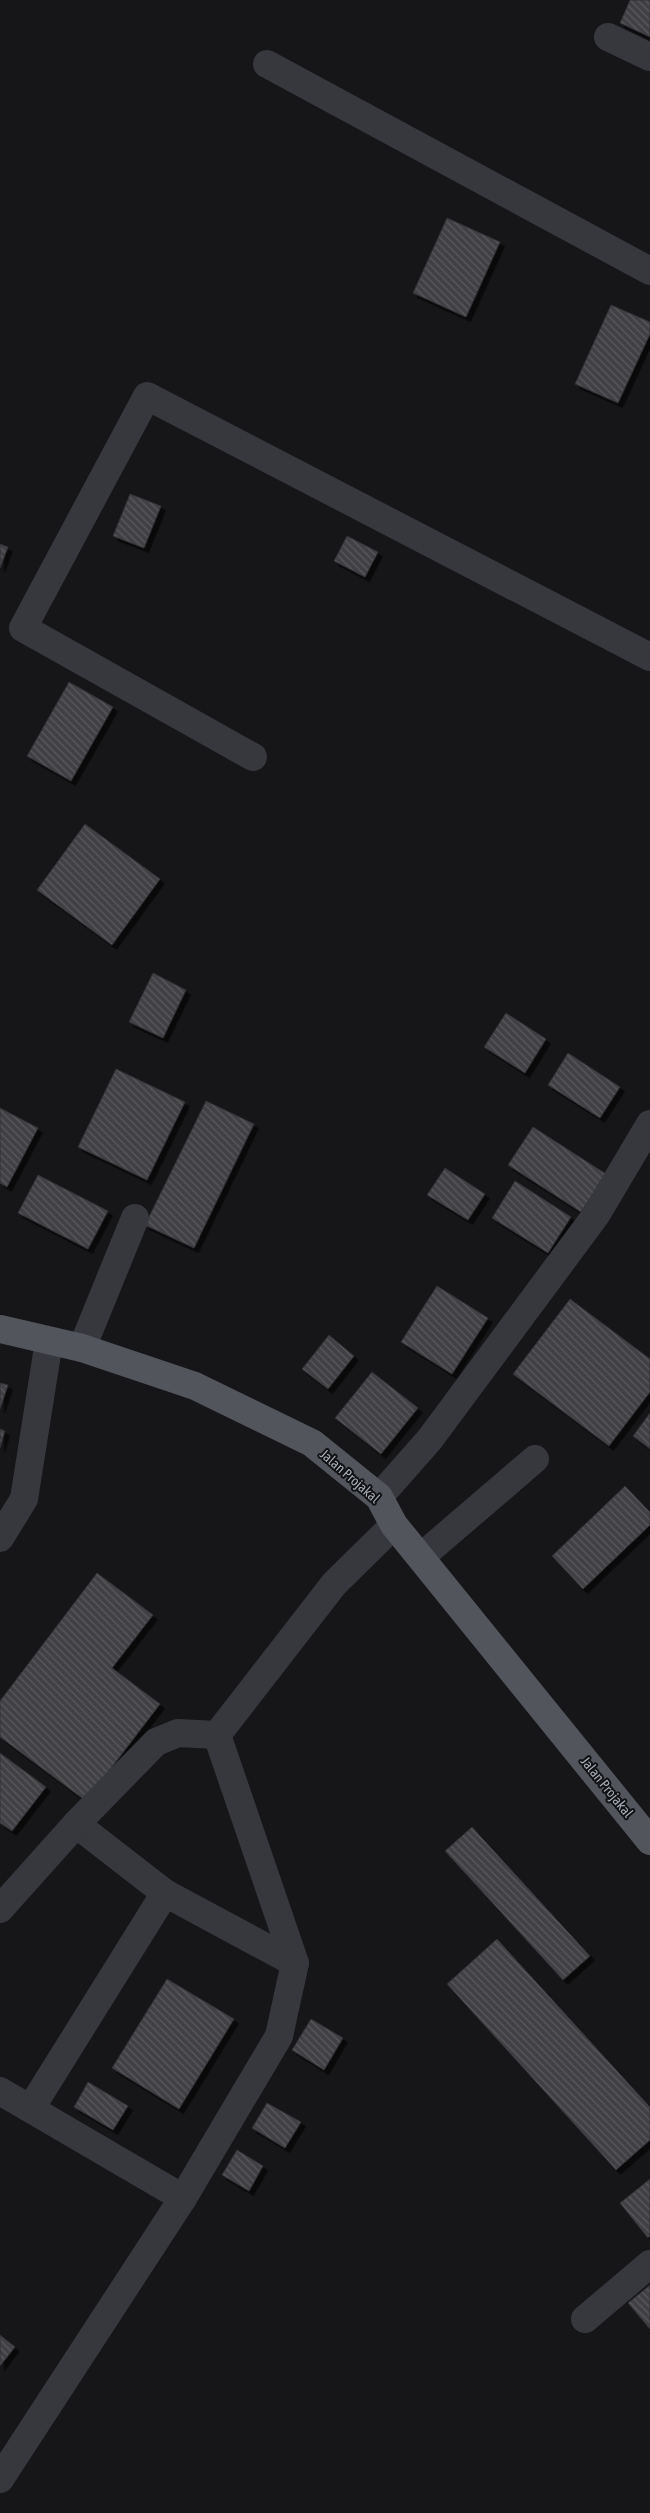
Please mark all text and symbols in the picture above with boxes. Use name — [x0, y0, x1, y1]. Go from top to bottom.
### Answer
street label: Jalan Projakal — [317, 1446, 383, 1506]
street label: Jalan Projakal — [578, 1753, 637, 1821]

